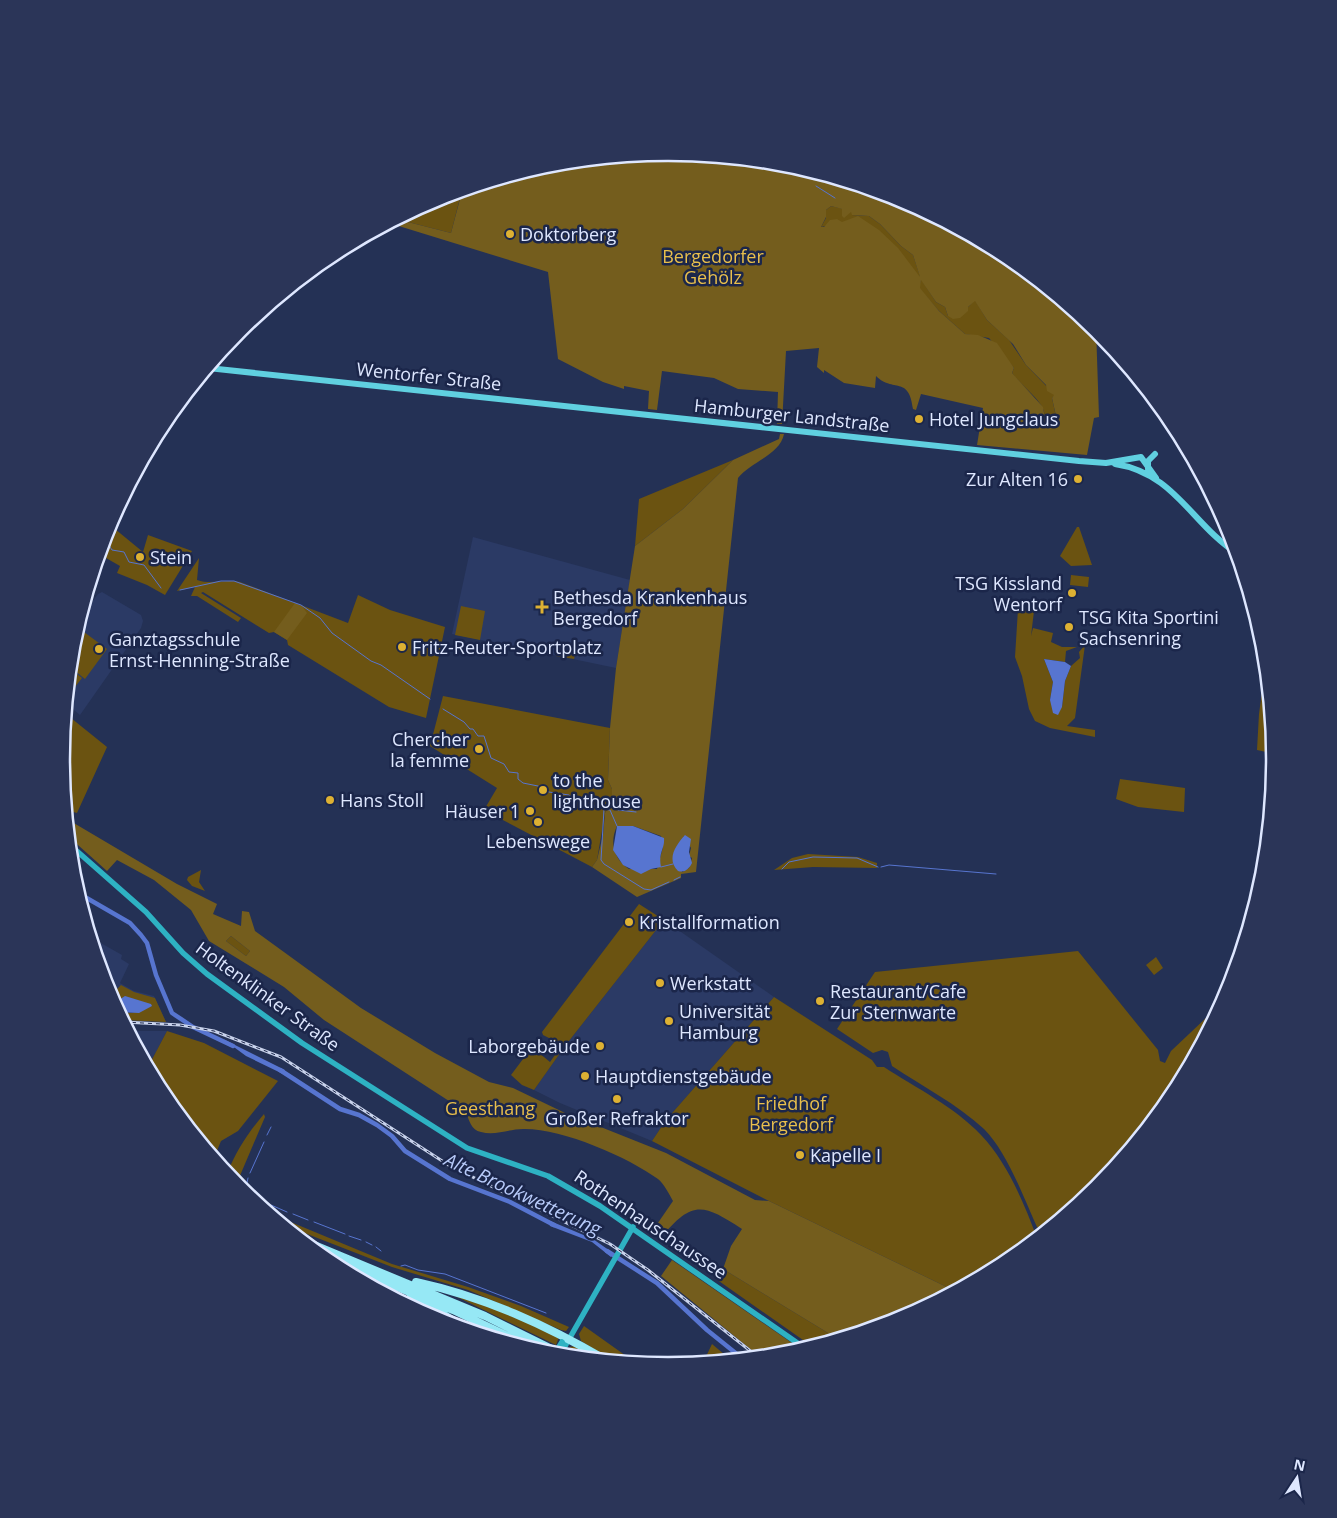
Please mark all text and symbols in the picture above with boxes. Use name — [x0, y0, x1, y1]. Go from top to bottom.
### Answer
place label: Doktorberg — [520, 222, 616, 246]
marker: Doktorberg — [504, 228, 516, 240]
park label: Bergedorfer Gehölz — [662, 244, 764, 289]
street label: Wentorfer Straße — [355, 356, 503, 396]
street label: Hamburger Landstraße — [693, 393, 891, 437]
place label: Hotel Jungclaus — [929, 407, 1058, 431]
marker: Hotel Jungclaus — [913, 413, 925, 425]
place label: Zur Alten 16 — [966, 467, 1068, 491]
marker: Zur Alten 16 — [1072, 473, 1084, 485]
place label: Stein — [150, 545, 192, 569]
marker: Stein — [134, 551, 146, 563]
place label: TSG Kissland Wentorf — [955, 571, 1063, 616]
place label: Bethesda Krankenhaus Bergedorf — [553, 585, 747, 630]
marker: TSG Kissland Wentorf — [1066, 587, 1078, 599]
marker: Bethesda Krankenhaus Bergedorf — [535, 600, 549, 614]
place label: TSG Kita Sportini Sachsenring — [1079, 605, 1219, 650]
marker: TSG Kita Sportini Sachsenring — [1063, 621, 1075, 633]
place label: Ganztagsschule Ernst-Henning-Straße — [109, 627, 290, 672]
place label: Fritz-Reuter-Sportplatz — [412, 635, 602, 659]
marker: Fritz-Reuter-Sportplatz — [396, 641, 408, 653]
marker: Ganztagsschule Ernst-Henning-Straße — [93, 643, 105, 655]
place label: Chercher la femme — [390, 727, 470, 772]
marker: Chercher la femme — [473, 743, 485, 755]
place label: to the lighthouse — [553, 768, 641, 813]
marker: to the lighthouse — [537, 784, 549, 796]
place label: Hans Stoll — [340, 788, 424, 812]
marker: Hans Stoll — [324, 794, 336, 806]
place label: Häuser 1 — [445, 799, 520, 823]
marker: Häuser 1 — [524, 805, 536, 817]
marker: Lebenswege — [532, 816, 544, 828]
place label: Lebenswege — [486, 829, 590, 853]
place label: Kristallformation — [639, 910, 780, 934]
marker: Kristallformation — [623, 916, 635, 928]
street label: Holtenklinker Straße — [191, 936, 345, 1056]
place label: Werkstatt — [670, 971, 751, 995]
marker: Werkstatt — [654, 977, 666, 989]
place label: Restaurant/Cafe Zur Sternwarte — [830, 979, 966, 1024]
marker: Restaurant/Cafe Zur Sternwarte — [814, 995, 826, 1007]
place label: Universität Hamburg — [679, 999, 770, 1044]
marker: Universität Hamburg — [663, 1015, 675, 1027]
place label: Laborgebäude — [468, 1034, 590, 1058]
marker: Laborgebäude — [594, 1040, 606, 1052]
place label: Hauptdienstgebäude — [595, 1064, 772, 1088]
marker: Hauptdienstgebäude — [579, 1070, 591, 1082]
park label: Friedhof Bergedorf — [749, 1091, 834, 1136]
marker: Großer Refraktor — [611, 1093, 623, 1105]
park label: Geesthang — [445, 1096, 535, 1120]
place label: Großer Refraktor — [545, 1106, 689, 1130]
place label: Kapelle I — [810, 1143, 881, 1167]
water label: Alte Brookwetterung — [439, 1145, 607, 1242]
marker: Kapelle I — [794, 1149, 806, 1161]
street label: Rothenhauschaussee — [570, 1164, 732, 1284]
north arrow — [1272, 1453, 1322, 1503]
text: N — [1292, 1454, 1307, 1475]

